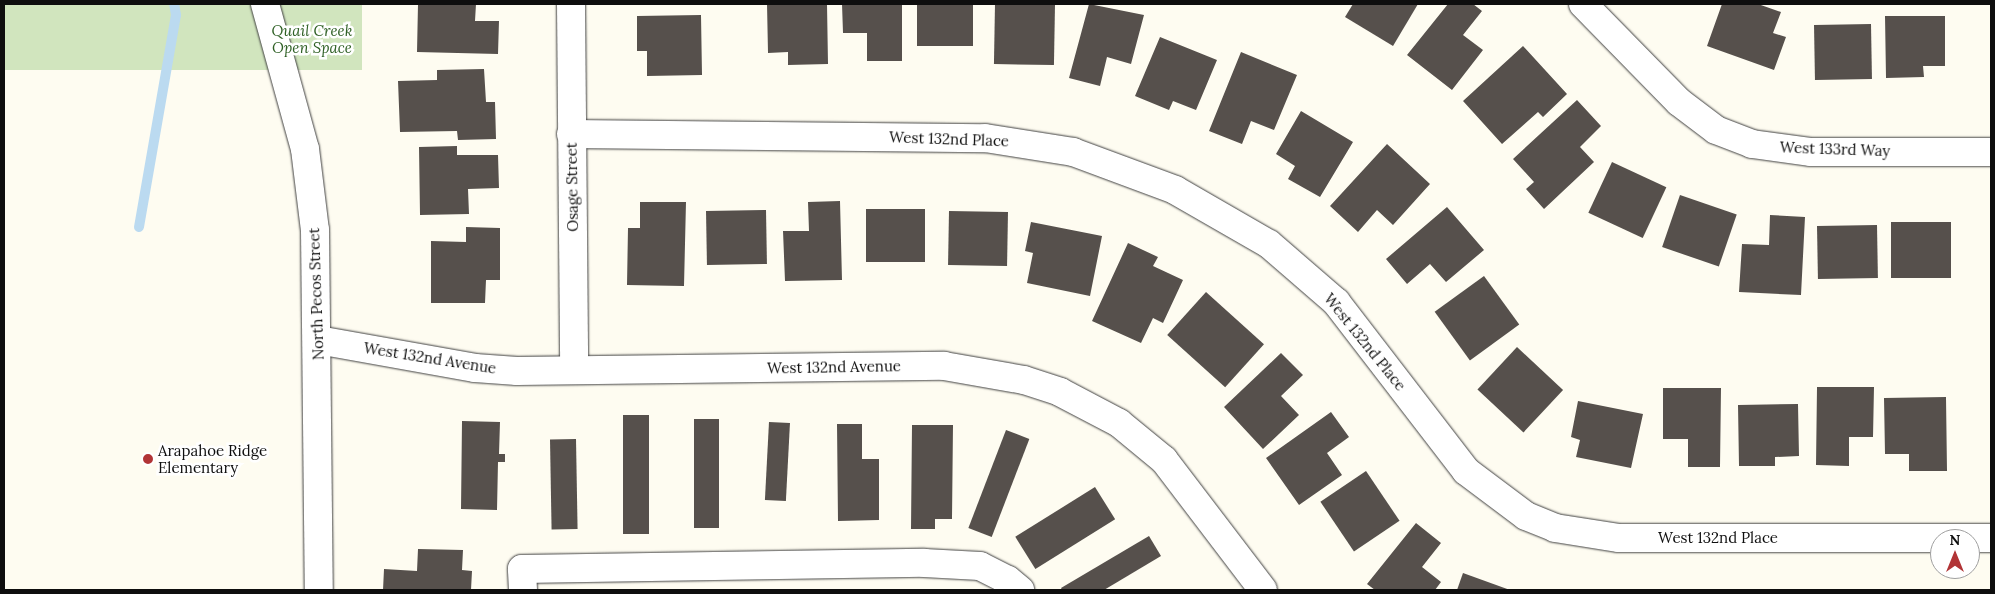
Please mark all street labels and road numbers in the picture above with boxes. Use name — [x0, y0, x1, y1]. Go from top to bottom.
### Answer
street label: West 132nd Place — [889, 128, 1009, 150]
street label: West 133rd Way — [1779, 138, 1891, 160]
street label: Osage Street — [562, 142, 582, 232]
street label: North Pecos Street — [305, 227, 327, 361]
street label: West 132nd Place — [1320, 290, 1410, 394]
street label: West 132nd Avenue — [362, 339, 498, 377]
street label: West 132nd Avenue — [767, 357, 901, 377]
street label: West 132nd Place — [1658, 529, 1778, 547]

